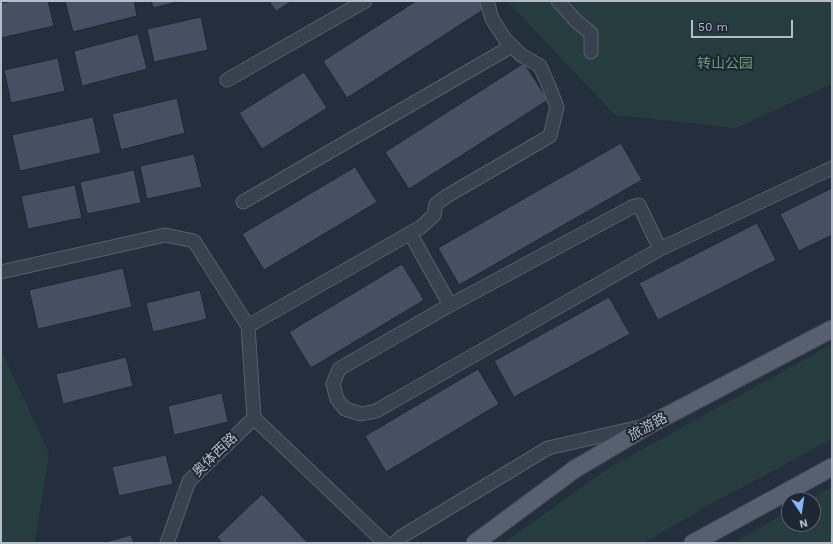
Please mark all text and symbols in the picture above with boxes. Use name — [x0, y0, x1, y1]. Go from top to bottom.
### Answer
scale bar — [693, 12, 795, 38]
text: 50 m — [698, 20, 728, 34]
park label: 转山公园 — [697, 56, 753, 72]
street label: 旅游路 — [626, 409, 670, 445]
street label: 奥体西路 — [189, 430, 241, 480]
north arrow — [781, 492, 821, 532]
text: N — [798, 516, 809, 530]

